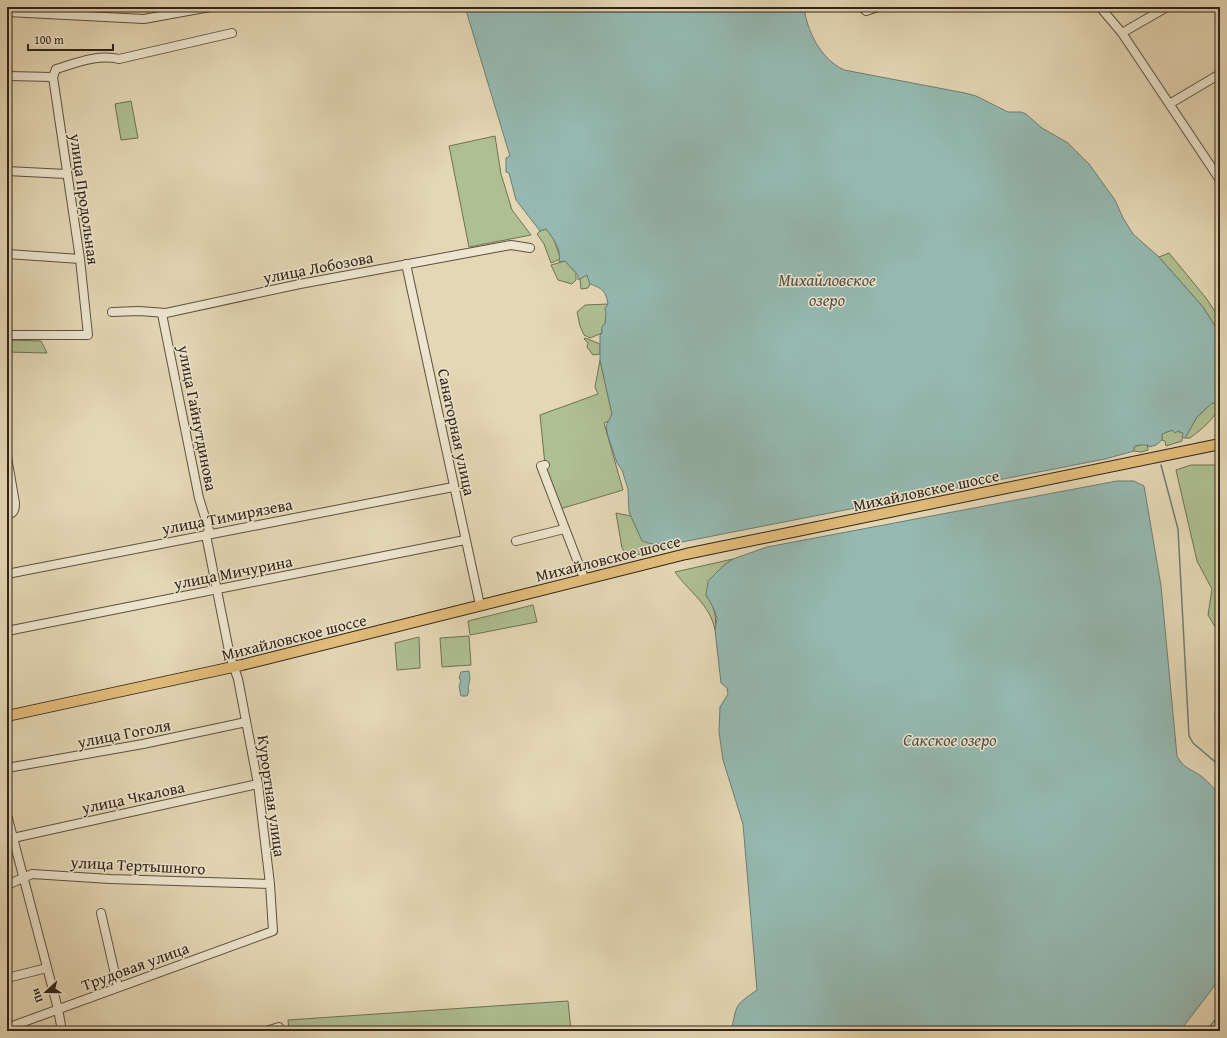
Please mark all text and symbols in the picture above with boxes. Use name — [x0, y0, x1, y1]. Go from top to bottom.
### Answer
scale bar — [28, 26, 113, 52]
text: 100 m — [34, 31, 64, 48]
street label: улица Продольная — [64, 131, 106, 266]
street label: улица Лобозова — [260, 244, 376, 290]
water label: Михайловское озеро — [778, 267, 876, 312]
street label: улица Гайнутдинова — [172, 342, 224, 493]
street label: Санаторная улица — [432, 366, 482, 498]
street label: Михайловское шоссе — [851, 463, 1001, 517]
street label: улица Тимирязева — [159, 491, 295, 541]
street label: Михайловское шоссе — [533, 528, 683, 588]
street label: улица Мичурина — [171, 549, 295, 595]
street label: Михайловское шоссе — [219, 607, 369, 667]
street label: улица Гоголя — [74, 712, 173, 754]
water label: Сакское озеро — [903, 727, 997, 752]
street label: Курортная улица — [252, 734, 292, 859]
street label: улица Чкалова — [78, 774, 187, 820]
street label: улица Тертышного — [69, 849, 206, 881]
street label: Трудовая улица — [78, 935, 192, 997]
north arrow — [26, 972, 66, 1012]
text: Пн — [27, 986, 47, 1005]

